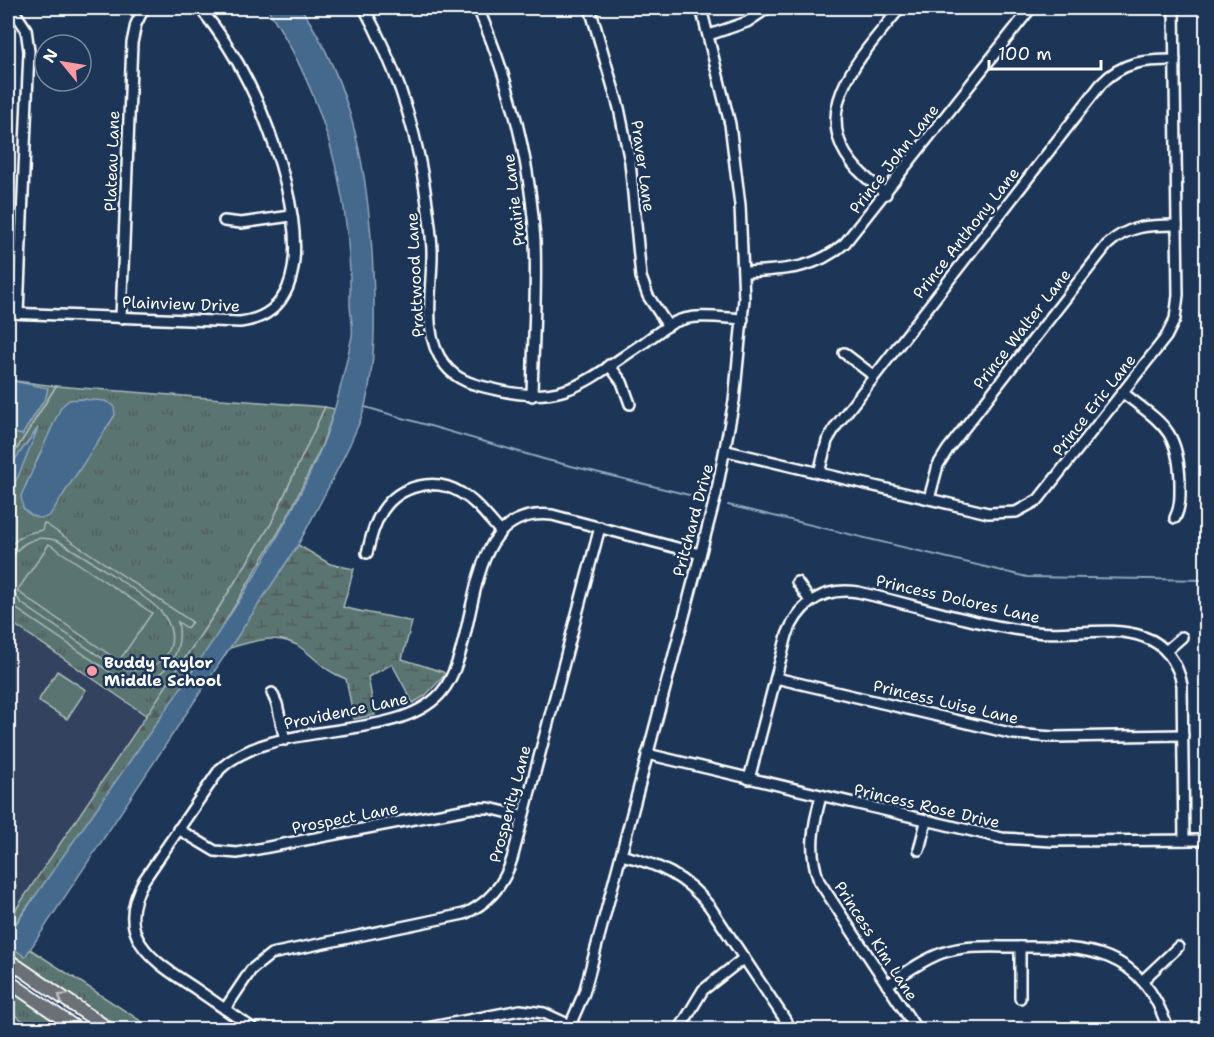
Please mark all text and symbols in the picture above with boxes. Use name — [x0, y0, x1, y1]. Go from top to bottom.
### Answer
north arrow — [33, 33, 93, 93]
scale bar — [989, 33, 1102, 71]
text: 100 m — [998, 42, 1052, 66]
text: N — [38, 45, 63, 66]
street label: Prince John Lane — [845, 100, 943, 218]
street label: Plateau Lane — [100, 110, 124, 212]
street label: Praver Lane — [626, 119, 660, 213]
street label: Prairie Lane — [498, 153, 530, 247]
street label: Prince Anthony Lane — [908, 163, 1024, 303]
street label: Prattwood Lane — [401, 212, 429, 338]
street label: Prince Walter Lane — [968, 265, 1076, 393]
street label: Plainview Drive — [122, 291, 240, 317]
street label: Prince Eric Lane — [1048, 350, 1140, 460]
street label: Pritchard Drive — [668, 461, 718, 579]
street label: Princess Dolores Lane — [874, 570, 1042, 628]
place label: Buddy Taylor Middle School — [104, 652, 222, 691]
marker: Buddy Taylor Middle School — [85, 664, 99, 678]
street label: Princess Luise Lane — [871, 675, 1021, 729]
street label: Providence Lane — [282, 688, 410, 734]
street label: Prosperity Lane — [484, 743, 536, 865]
street label: Princess Rose Drive — [852, 779, 1002, 833]
street label: Prospect Lane — [290, 797, 400, 839]
street label: Princess Kim Lane — [829, 877, 923, 1005]
one-way arrow — [58, 993, 69, 1004]

